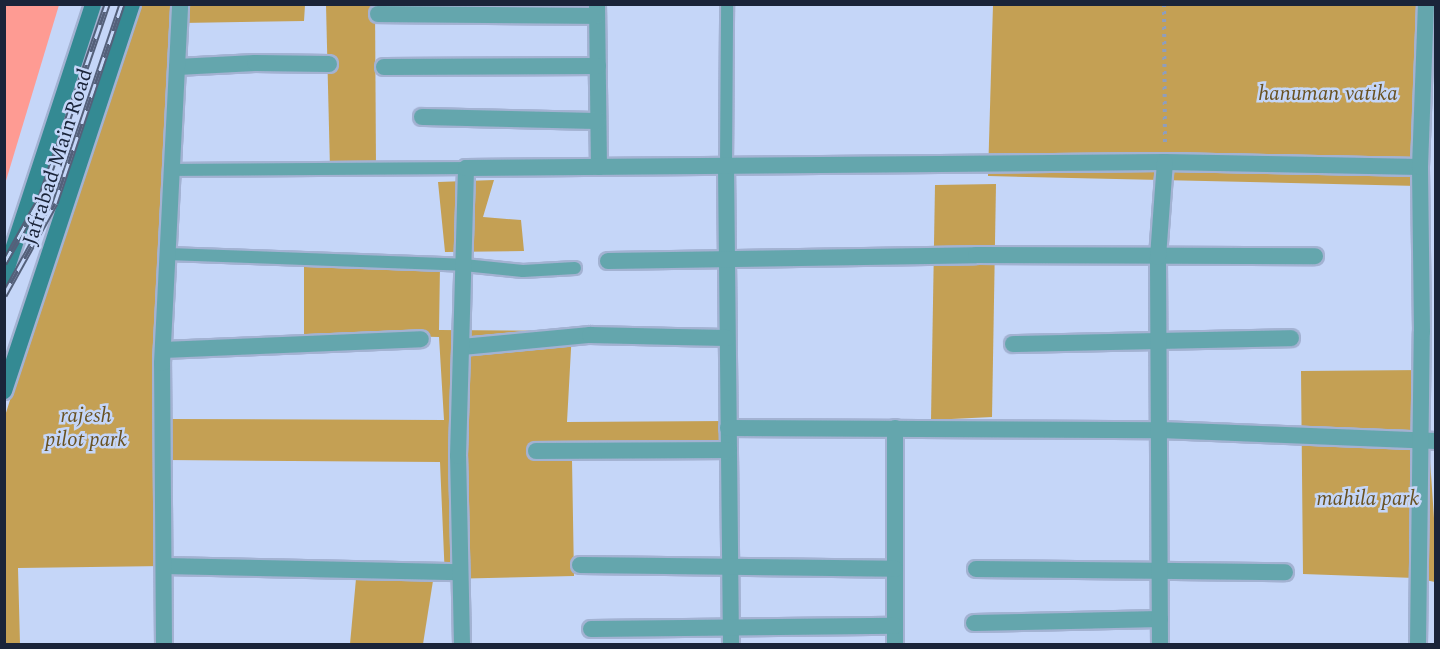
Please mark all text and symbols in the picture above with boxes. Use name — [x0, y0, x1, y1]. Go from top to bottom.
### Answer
street label: Jafrabad Main Road — [18, 65, 98, 249]
park label: hanuman vatika — [1258, 81, 1398, 107]
park label: rajesh pilot park — [45, 403, 127, 453]
park label: mahila park — [1317, 486, 1419, 512]

